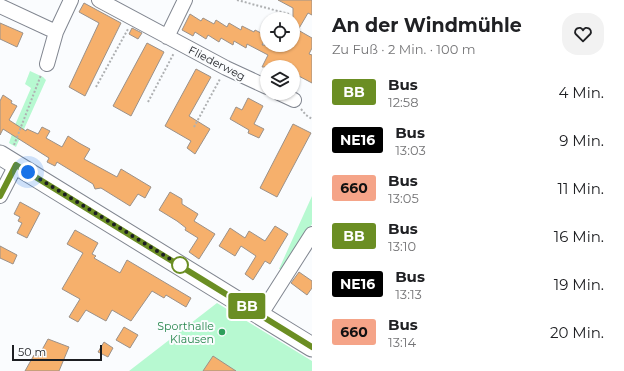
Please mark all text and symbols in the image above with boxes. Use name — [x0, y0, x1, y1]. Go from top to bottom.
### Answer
map controls — [260, 12, 300, 100]
button: locate — [260, 12, 300, 52]
button: heart — [562, 13, 604, 55]
text: An der Windmühle — [332, 14, 522, 37]
text: Zu Fuß · 2 Min. · 100 m — [332, 41, 475, 57]
street label: Fliederweg — [186, 43, 248, 83]
button: layers — [260, 60, 300, 100]
text: Bus — [388, 75, 418, 94]
text: BB — [343, 83, 365, 101]
text: 4 Min. — [558, 83, 604, 102]
text: 12:58 — [388, 94, 419, 110]
text: Bus — [395, 123, 425, 142]
text: NE16 — [340, 131, 375, 149]
text: 9 Min. — [559, 131, 604, 150]
text: 13:03 — [395, 142, 426, 158]
your location — [18, 162, 38, 182]
text: Bus — [388, 171, 418, 190]
text: 660 — [340, 179, 368, 197]
text: 11 Min. — [558, 179, 604, 198]
text: 13:05 — [388, 190, 419, 206]
text: Bus — [388, 219, 418, 238]
text: BB — [343, 227, 365, 245]
text: 16 Min. — [554, 227, 604, 246]
text: 13:10 — [388, 238, 416, 254]
unlabelled marker — [171, 256, 189, 274]
text: Bus — [395, 267, 425, 286]
text: NE16 — [340, 275, 375, 293]
text: 19 Min. — [554, 275, 604, 294]
text: 13:13 — [395, 286, 422, 302]
line badge: BB — [229, 293, 265, 319]
text: BB — [236, 297, 258, 315]
text: Bus — [388, 315, 418, 334]
place label: Sporthalle Klausen — [157, 319, 214, 346]
text: 660 — [340, 323, 368, 341]
text: 20 Min. — [550, 323, 604, 342]
marker: Sporthalle Klausen — [217, 327, 227, 337]
text: 13:14 — [388, 334, 416, 350]
scale bar — [12, 343, 102, 362]
text: 50 m — [18, 345, 46, 359]

